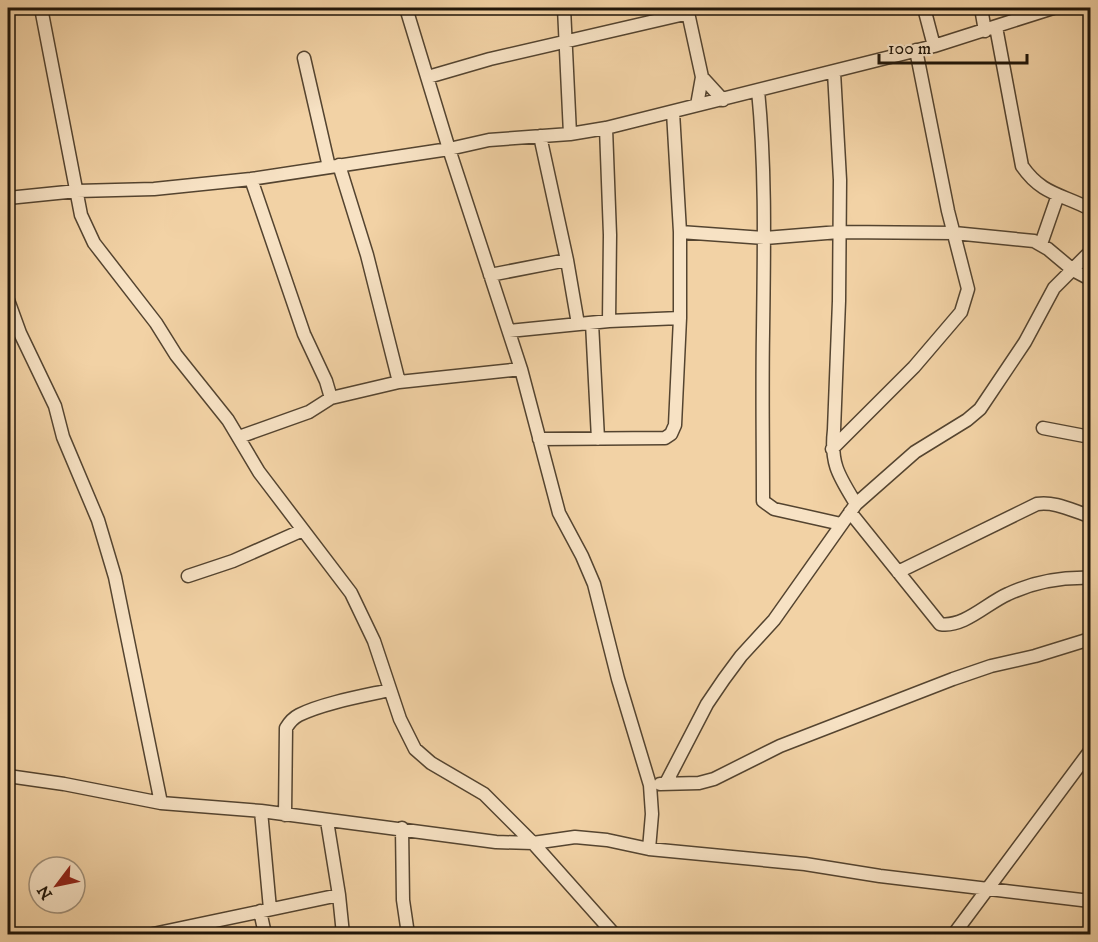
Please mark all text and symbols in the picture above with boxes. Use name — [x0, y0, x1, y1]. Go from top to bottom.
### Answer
scale bar — [879, 27, 1028, 65]
text: 100 m — [888, 38, 931, 60]
north arrow — [27, 855, 87, 915]
text: N — [33, 882, 57, 903]

